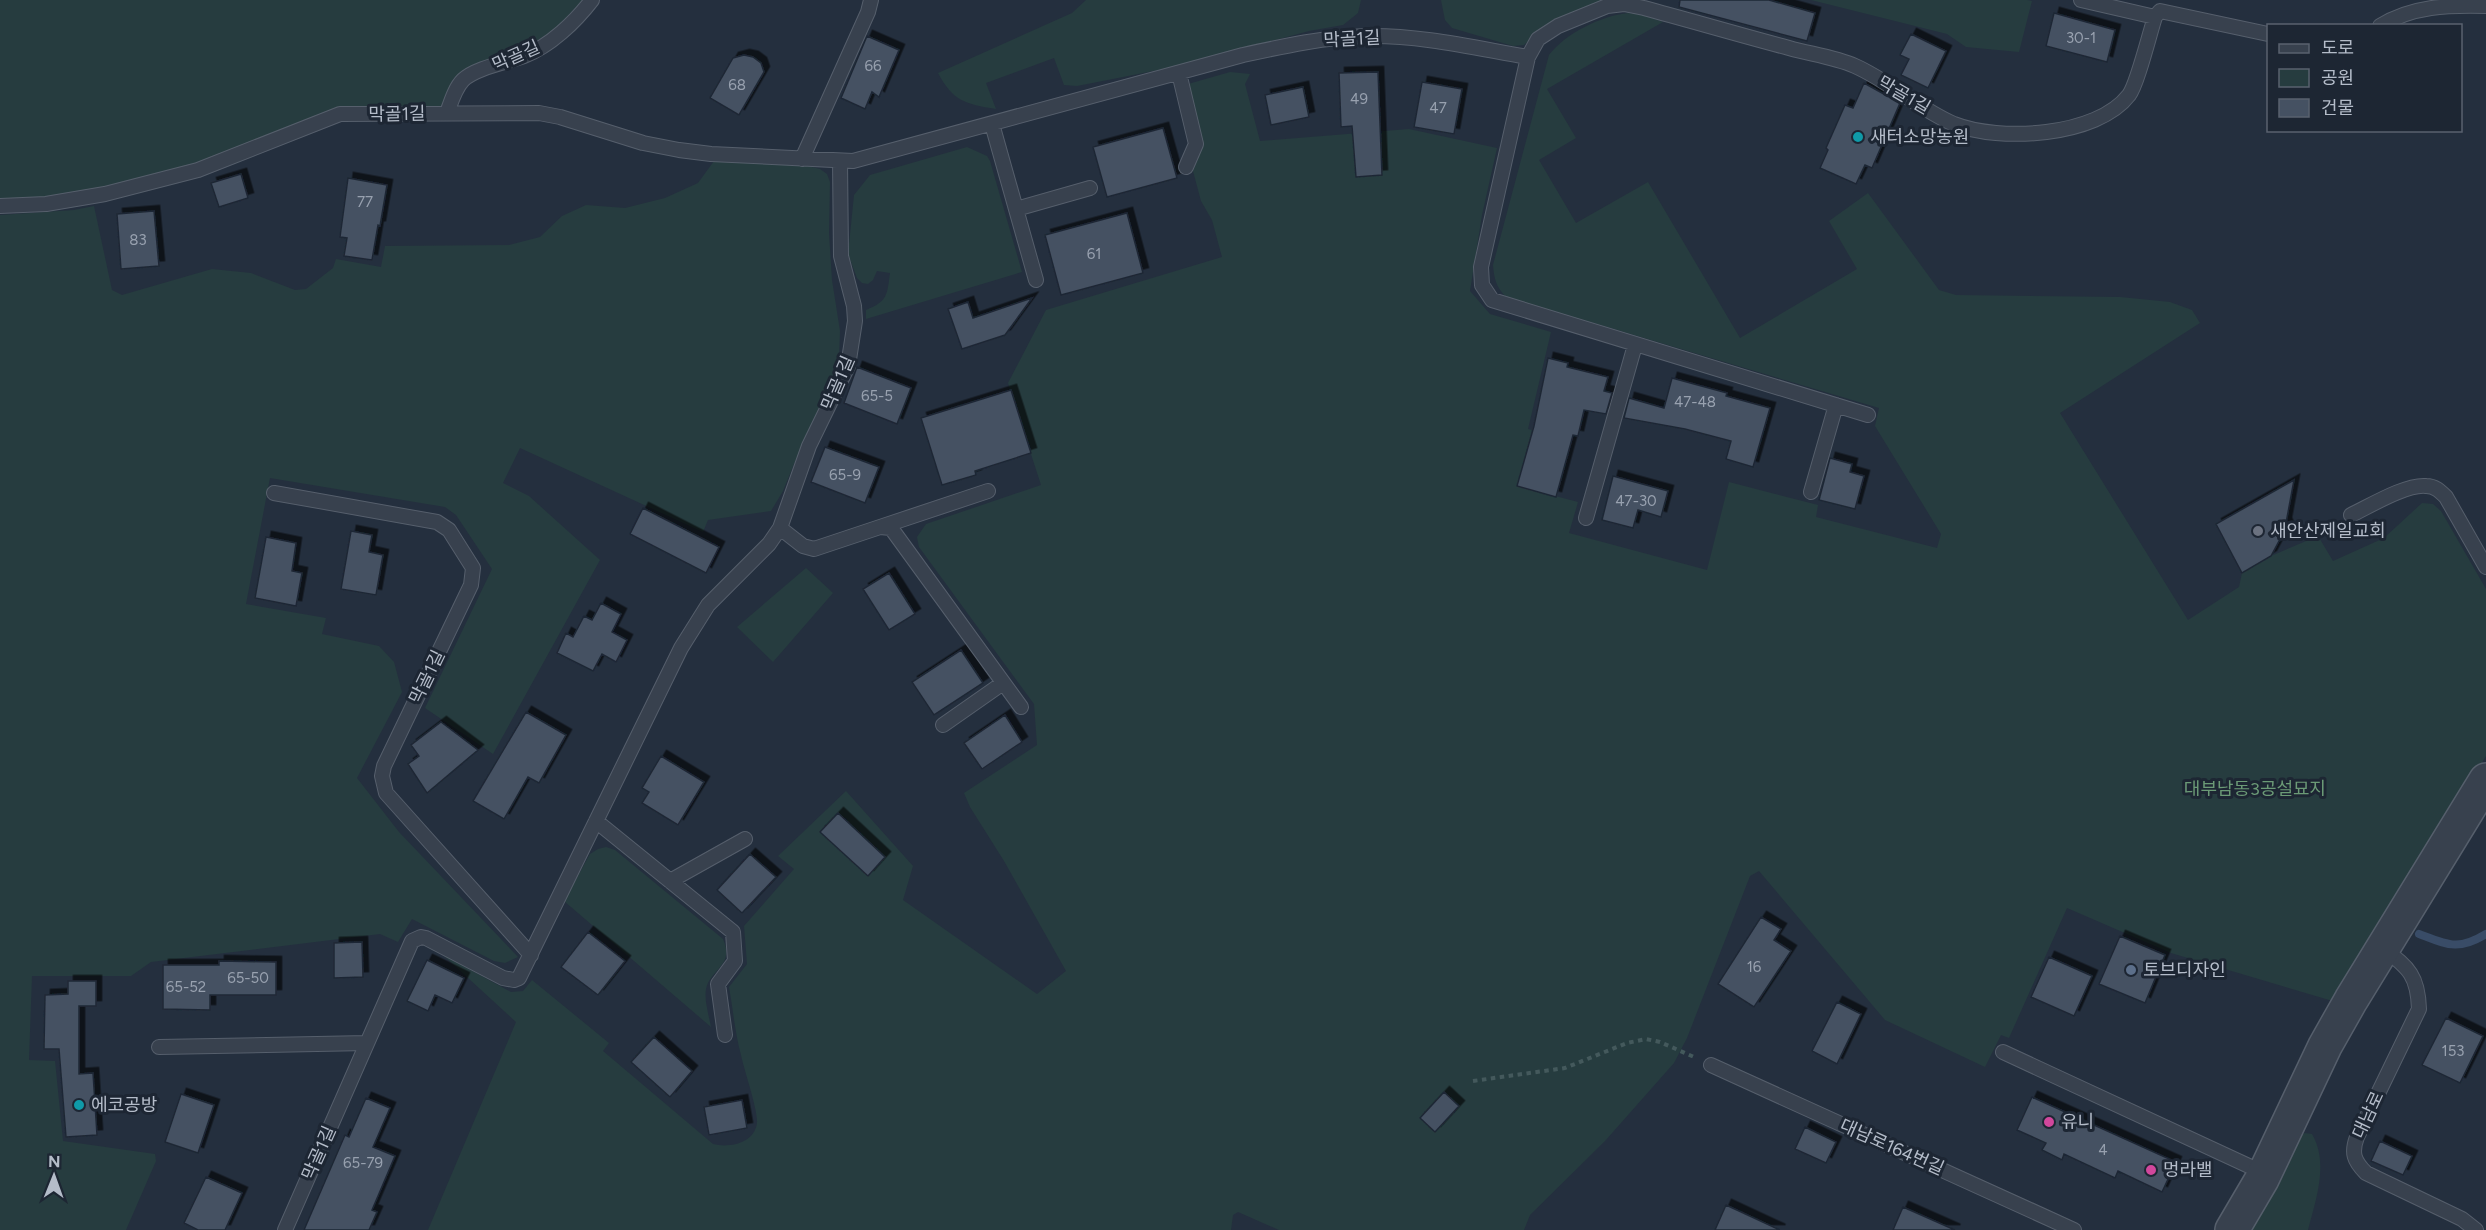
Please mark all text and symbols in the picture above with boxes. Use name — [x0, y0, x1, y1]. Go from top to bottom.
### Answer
legend — [2267, 24, 2462, 132]
street label: 막골1길 — [1323, 27, 1381, 51]
house number: 30-1 — [2066, 29, 2096, 47]
street label: 막골길 — [489, 36, 543, 76]
text: 도로 — [2321, 37, 2354, 59]
house number: 66 — [865, 57, 882, 75]
text: 공원 — [2321, 67, 2354, 89]
street label: 막골1길 — [1874, 71, 1934, 119]
house number: 68 — [728, 76, 746, 94]
house number: 49 — [1350, 90, 1368, 108]
text: 건물 — [2321, 97, 2354, 119]
house number: 47 — [1429, 99, 1447, 117]
street label: 막골1길 — [368, 103, 426, 125]
place label: 새터소망농원 — [1870, 126, 1969, 148]
marker: 새터소망농원 — [1851, 130, 1865, 144]
house number: 77 — [357, 193, 373, 211]
house number: 83 — [129, 231, 147, 249]
house number: 61 — [1087, 245, 1101, 263]
street label: 막골1길 — [817, 352, 859, 414]
house number: 65-5 — [861, 387, 893, 405]
house number: 47-48 — [1674, 393, 1716, 411]
house number: 65-9 — [829, 466, 861, 484]
house number: 47-30 — [1615, 492, 1657, 510]
place label: 새안산제일교회 — [2270, 520, 2386, 542]
marker: 새안산제일교회 — [2251, 524, 2265, 538]
street label: 막골1길 — [405, 647, 449, 707]
park label: 대부남동3공설묘지 — [2184, 778, 2326, 800]
house number: 16 — [1747, 958, 1762, 976]
place label: 토브디자인 — [2143, 959, 2226, 981]
marker: 토브디자인 — [2124, 963, 2138, 977]
house number: 65-50 — [227, 969, 269, 987]
house number: 65-52 — [166, 978, 206, 996]
house number: 153 — [2442, 1042, 2464, 1060]
street label: 대남로 — [2348, 1088, 2388, 1142]
place label: 에코공방 — [91, 1094, 157, 1116]
marker: 에코공방 — [72, 1098, 86, 1112]
place label: 유니 — [2061, 1111, 2094, 1133]
street label: 대남로164번길 — [1837, 1114, 1947, 1180]
marker: 유니 — [2042, 1115, 2056, 1129]
street label: 막골1길 — [297, 1122, 341, 1184]
house number: 4 — [2098, 1141, 2108, 1159]
north arrow — [24, 1146, 84, 1206]
text: N — [48, 1152, 61, 1171]
house number: 65-79 — [343, 1154, 383, 1172]
place label: 멍라밸 — [2163, 1159, 2213, 1181]
marker: 멍라밸 — [2144, 1163, 2158, 1177]

